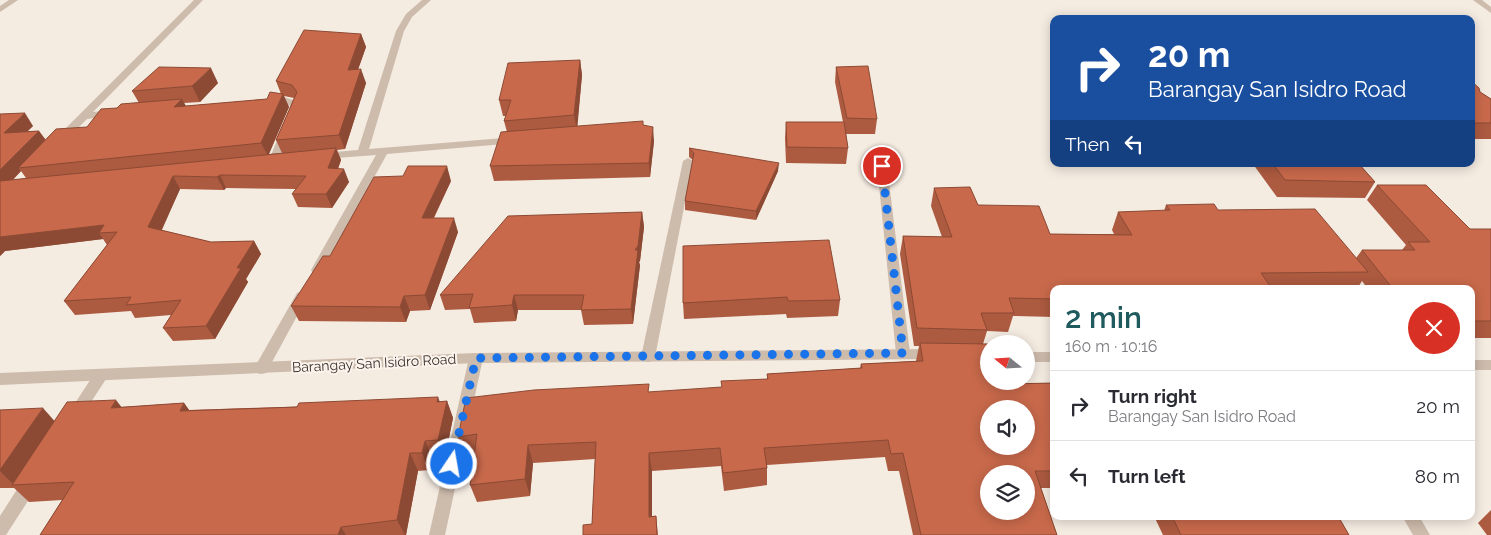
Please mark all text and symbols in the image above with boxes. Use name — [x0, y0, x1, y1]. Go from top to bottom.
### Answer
text: 20 m — [1148, 34, 1230, 75]
icon: right — [1065, 35, 1130, 100]
text: Barangay San Isidro Road — [1148, 76, 1406, 102]
icon: left — [1120, 130, 1148, 158]
text: Then — [1065, 133, 1110, 155]
pin — [861, 145, 903, 187]
icon: arrive — [868, 152, 896, 180]
text: 2 min — [1065, 300, 1142, 335]
button: close — [1408, 302, 1460, 354]
north arrow — [980, 335, 1035, 390]
map controls — [980, 335, 1035, 520]
text: 160 m · 10:16 — [1065, 337, 1157, 356]
street label: Barangay San Isidro Road — [291, 351, 457, 375]
text: Turn right — [1108, 385, 1197, 407]
icon: right — [1065, 392, 1093, 420]
text: 20 m — [1416, 395, 1460, 417]
button: sound — [980, 400, 1035, 455]
text: Barangay San Isidro Road — [1108, 407, 1296, 426]
position arrow — [425, 437, 477, 489]
icon: left — [1065, 462, 1093, 490]
button: layers — [980, 465, 1035, 520]
text: Turn left — [1108, 465, 1185, 487]
text: 80 m — [1415, 465, 1460, 487]

